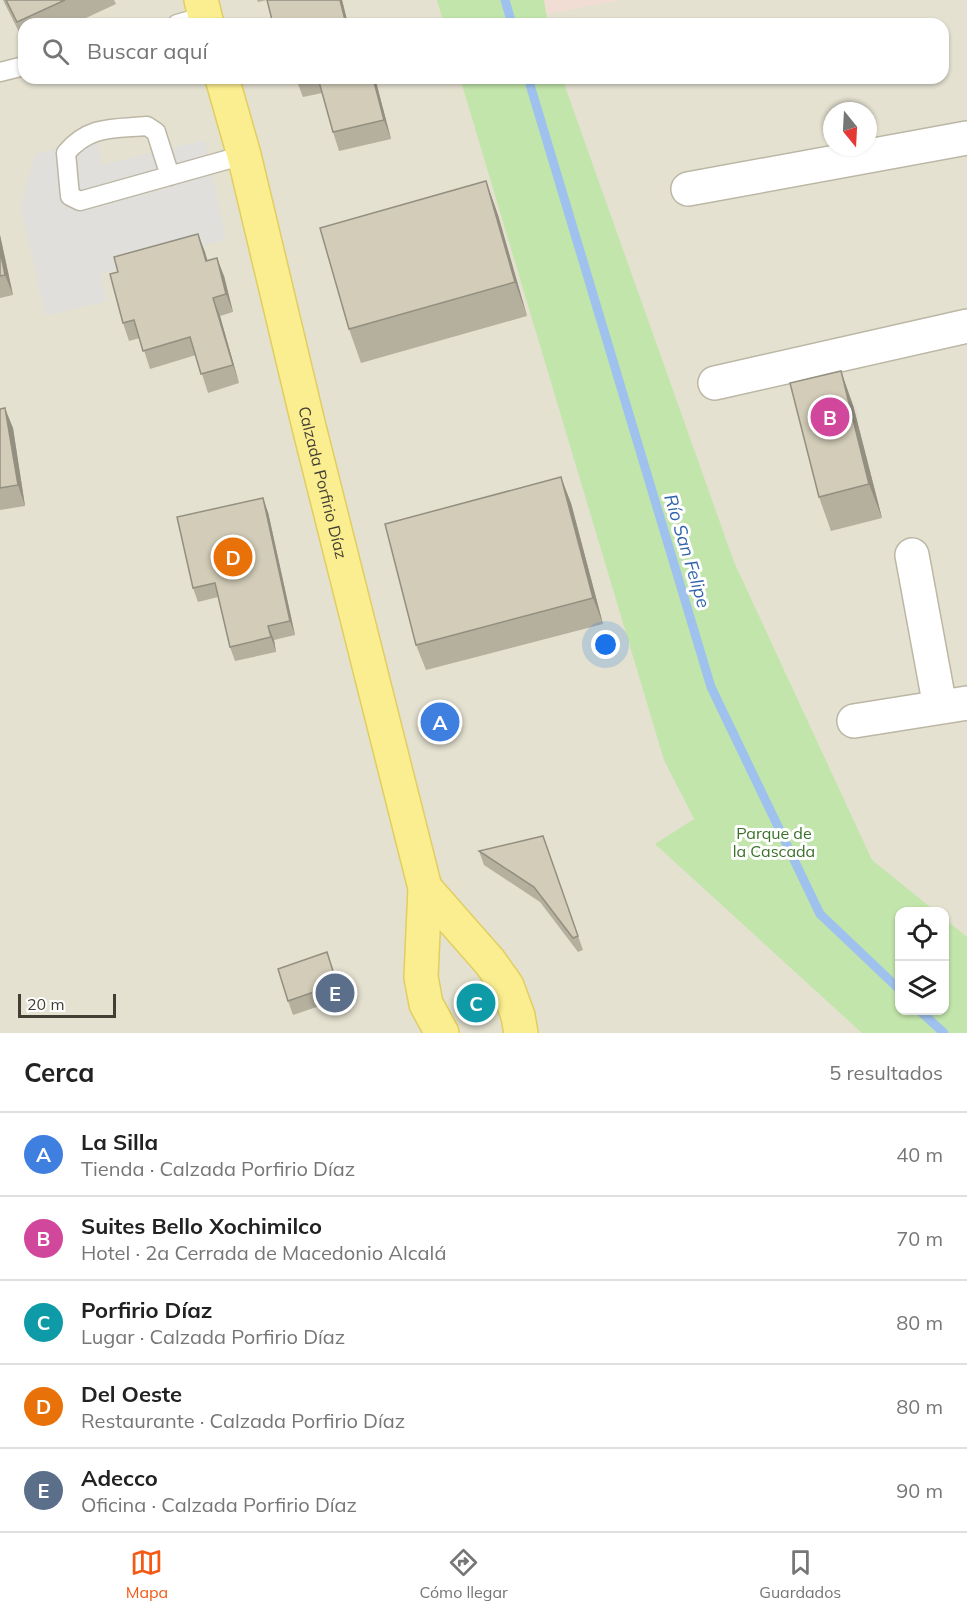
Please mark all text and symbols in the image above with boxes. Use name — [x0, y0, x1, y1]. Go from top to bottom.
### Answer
search box — [18, 18, 949, 84]
icon: search — [39, 35, 72, 68]
text: Buscar aquí — [87, 37, 208, 65]
north arrow — [823, 102, 877, 156]
pin: B — [810, 394, 850, 440]
street label: Calzada Porfirio Díaz — [294, 404, 352, 561]
water label: Río San Felipe — [659, 491, 716, 611]
pin: D — [214, 534, 252, 580]
your location — [591, 630, 620, 659]
pin: A — [420, 700, 460, 744]
park label: Parque de la Cascada — [733, 823, 815, 861]
map controls — [895, 907, 949, 1015]
button: locate — [895, 907, 949, 961]
button: layers — [895, 961, 949, 1015]
pin: E — [316, 970, 354, 1016]
pin: C — [456, 980, 496, 1026]
scale bar — [18, 991, 116, 1019]
text: 20 m — [27, 994, 64, 1014]
text: Cerca — [24, 1056, 94, 1089]
text: 5 resultados — [829, 1060, 943, 1085]
text: La Silla — [81, 1128, 158, 1156]
text: A — [36, 1142, 51, 1167]
text: 40 m — [896, 1142, 943, 1167]
text: Tienda · Calzada Porfirio Díaz — [81, 1156, 355, 1181]
text: Suites Bello Xochimilco — [81, 1212, 322, 1240]
text: B — [37, 1226, 50, 1251]
text: 70 m — [896, 1226, 943, 1251]
text: Hotel · 2a Cerrada de Macedonio Alcalá — [81, 1240, 446, 1265]
text: Porfirio Díaz — [81, 1296, 212, 1324]
text: C — [37, 1310, 50, 1335]
text: 80 m — [896, 1310, 943, 1335]
text: Lugar · Calzada Porfirio Díaz — [81, 1324, 345, 1349]
text: Del Oeste — [81, 1380, 182, 1408]
text: D — [36, 1394, 51, 1419]
text: 80 m — [896, 1394, 943, 1419]
text: Restaurante · Calzada Porfirio Díaz — [81, 1408, 405, 1433]
text: Adecco — [81, 1464, 158, 1492]
text: E — [38, 1478, 49, 1503]
text: 90 m — [896, 1478, 943, 1503]
text: Oficina · Calzada Porfirio Díaz — [81, 1492, 357, 1517]
tab: Mapa — [126, 1546, 168, 1602]
tab: Cómo llegar — [420, 1546, 508, 1602]
tab: Guardados — [759, 1546, 841, 1602]

